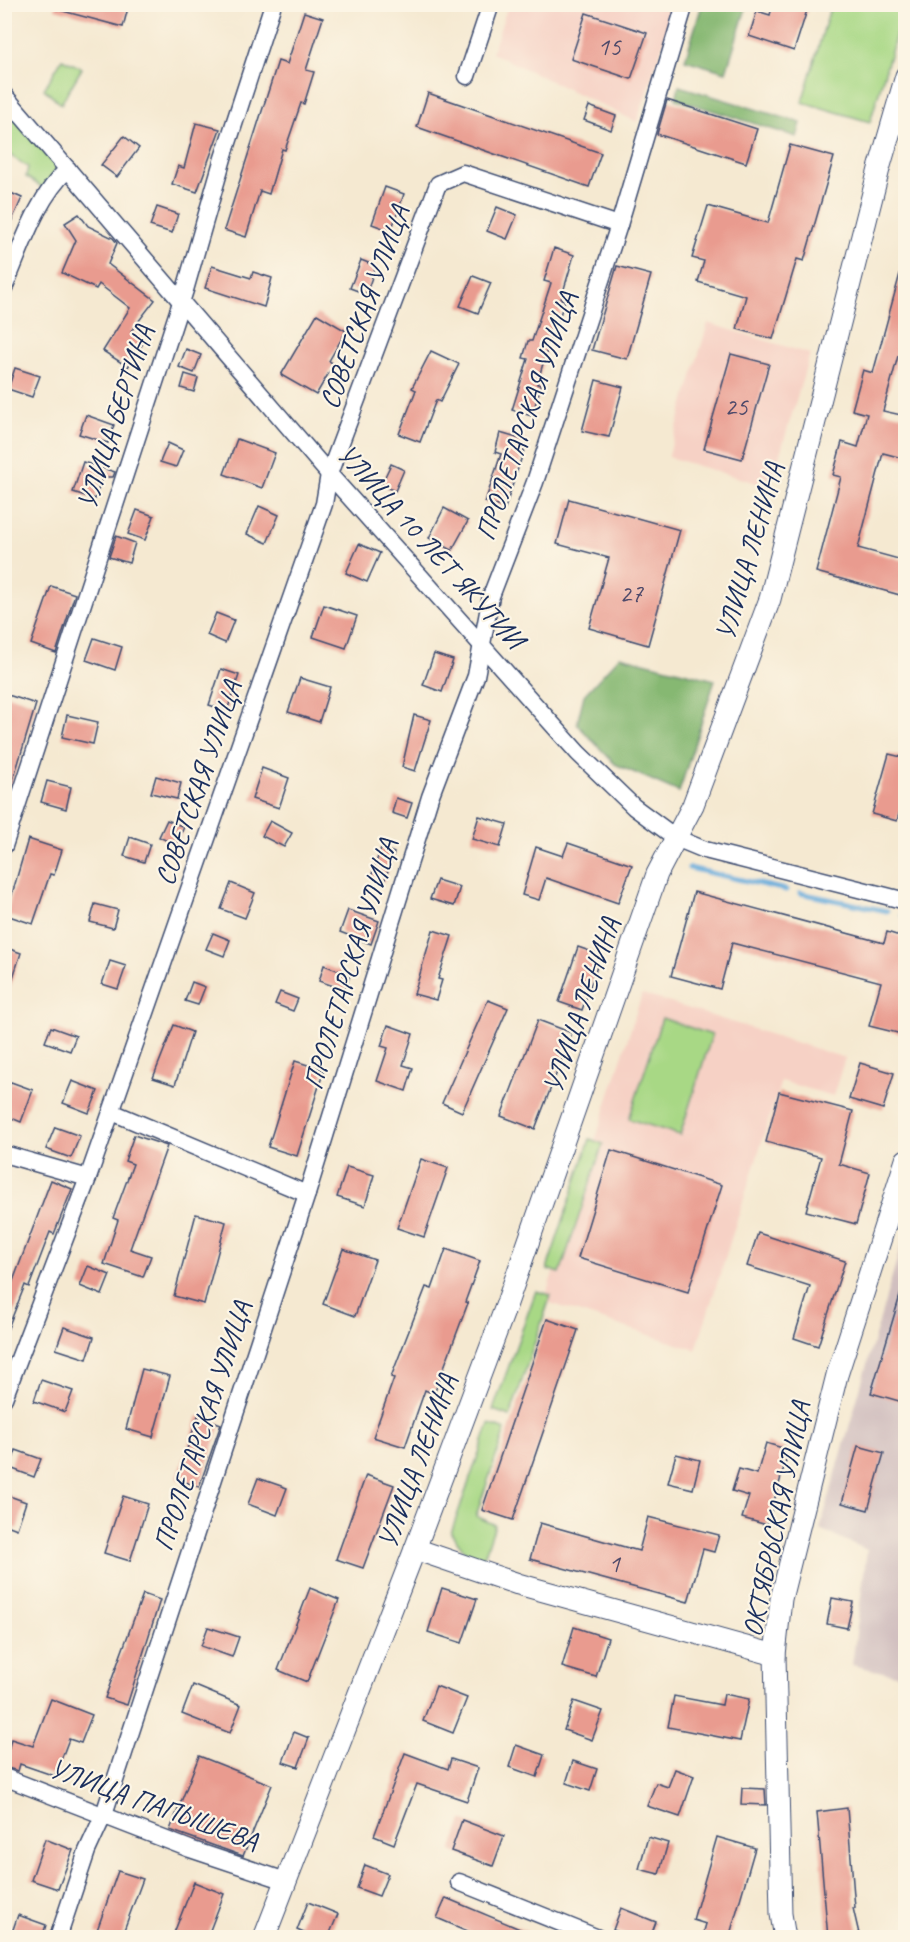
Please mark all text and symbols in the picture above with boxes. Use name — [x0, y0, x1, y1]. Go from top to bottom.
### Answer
house number: 15 — [597, 30, 622, 63]
street label: СОВЕТСКАЯ УЛИЦА — [311, 199, 418, 413]
street label: ПРОЛЕТАРСКАЯ УЛИЦА — [467, 286, 585, 545]
street label: УЛИЦА БЕРТИНА — [69, 320, 161, 513]
house number: 25 — [724, 390, 749, 423]
street label: УЛИЦА 10 ЛЕТ ЯКУТИИ — [330, 437, 535, 659]
street label: УЛИЦА ЛЕНИНА — [707, 457, 791, 644]
house number: 27 — [619, 577, 644, 610]
street label: СОВЕТСКАЯ УЛИЦА — [147, 675, 250, 890]
street label: ПРОЛЕТАРСКАЯ УЛИЦА — [295, 834, 405, 1093]
street label: УЛИЦА ЛЕНИНА — [535, 912, 628, 1097]
street label: ПРОЛЕТАРСКАЯ УЛИЦА — [145, 1296, 259, 1555]
street label: УЛИЦА ЛЕНИНА — [369, 1368, 465, 1553]
street label: ОКТЯБРЬСКАЯ УЛИЦА — [734, 1397, 818, 1640]
house number: 1 — [608, 1547, 621, 1580]
street label: УЛИЦА ПАПЫШЕВА — [45, 1750, 264, 1858]

